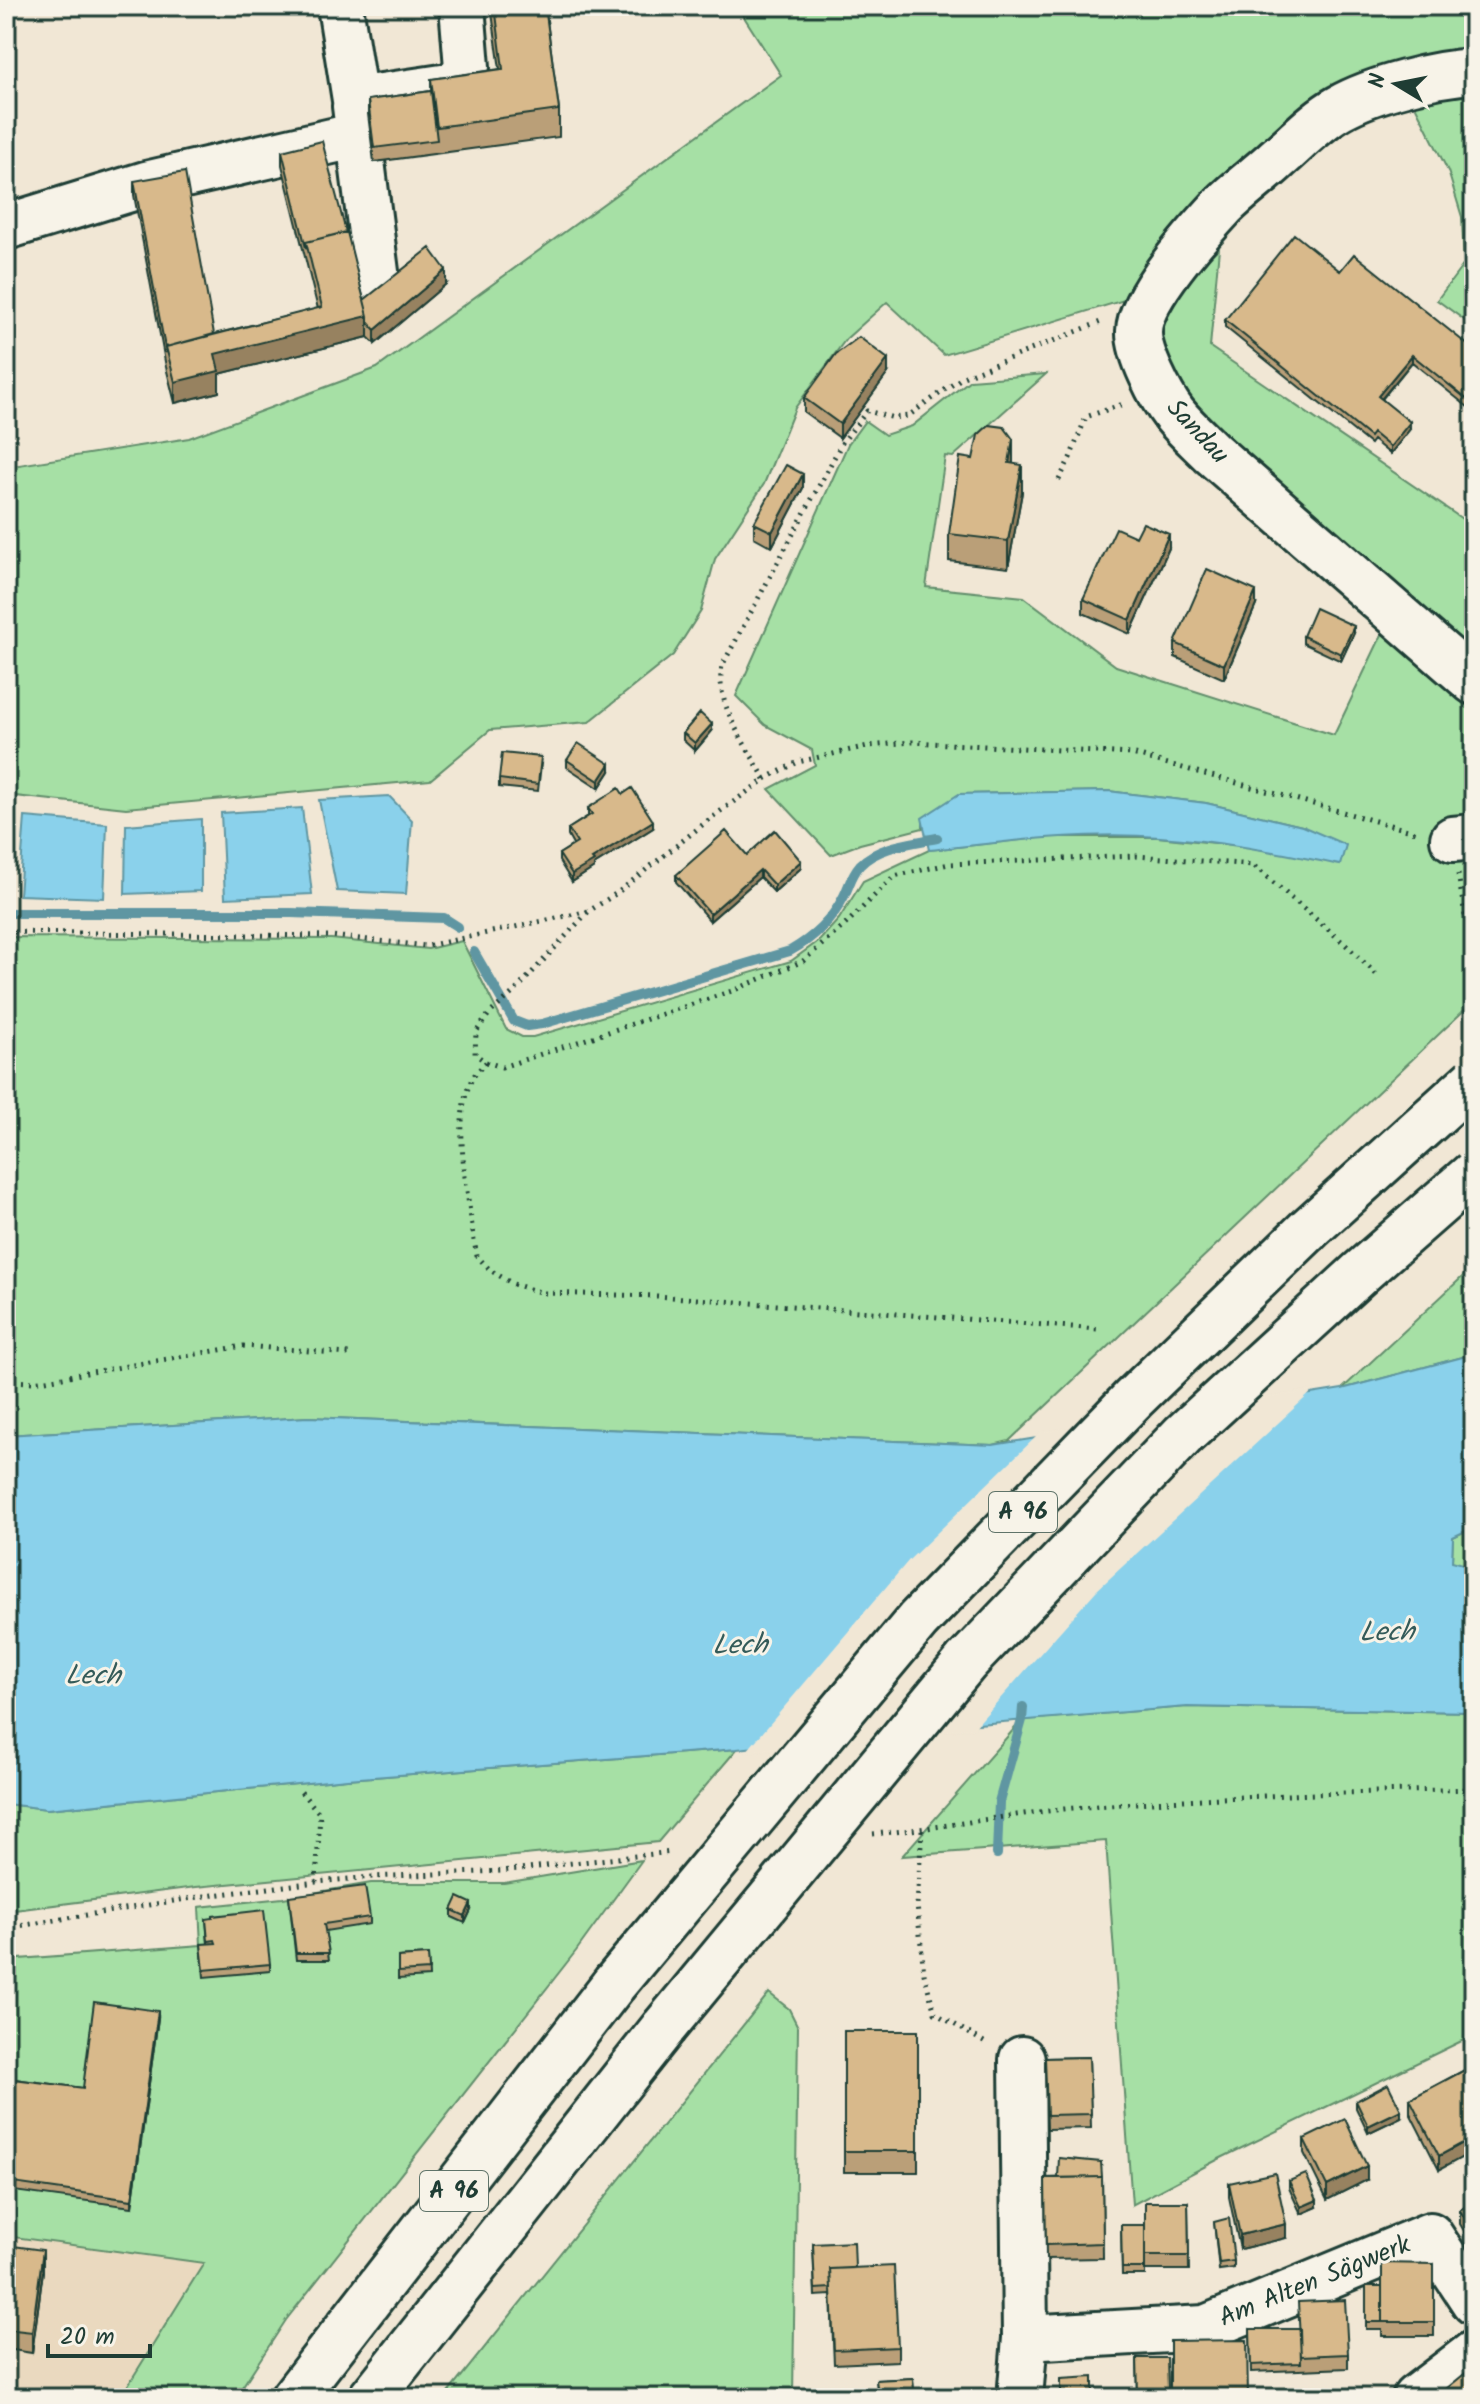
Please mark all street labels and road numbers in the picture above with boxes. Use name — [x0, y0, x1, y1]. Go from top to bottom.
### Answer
street label: Sandau — [1155, 389, 1239, 475]
road number: A 96 — [989, 1492, 1057, 1532]
road number: A 96 — [420, 2171, 488, 2211]
street label: Am Alten Sägwerk — [1213, 2224, 1418, 2340]

